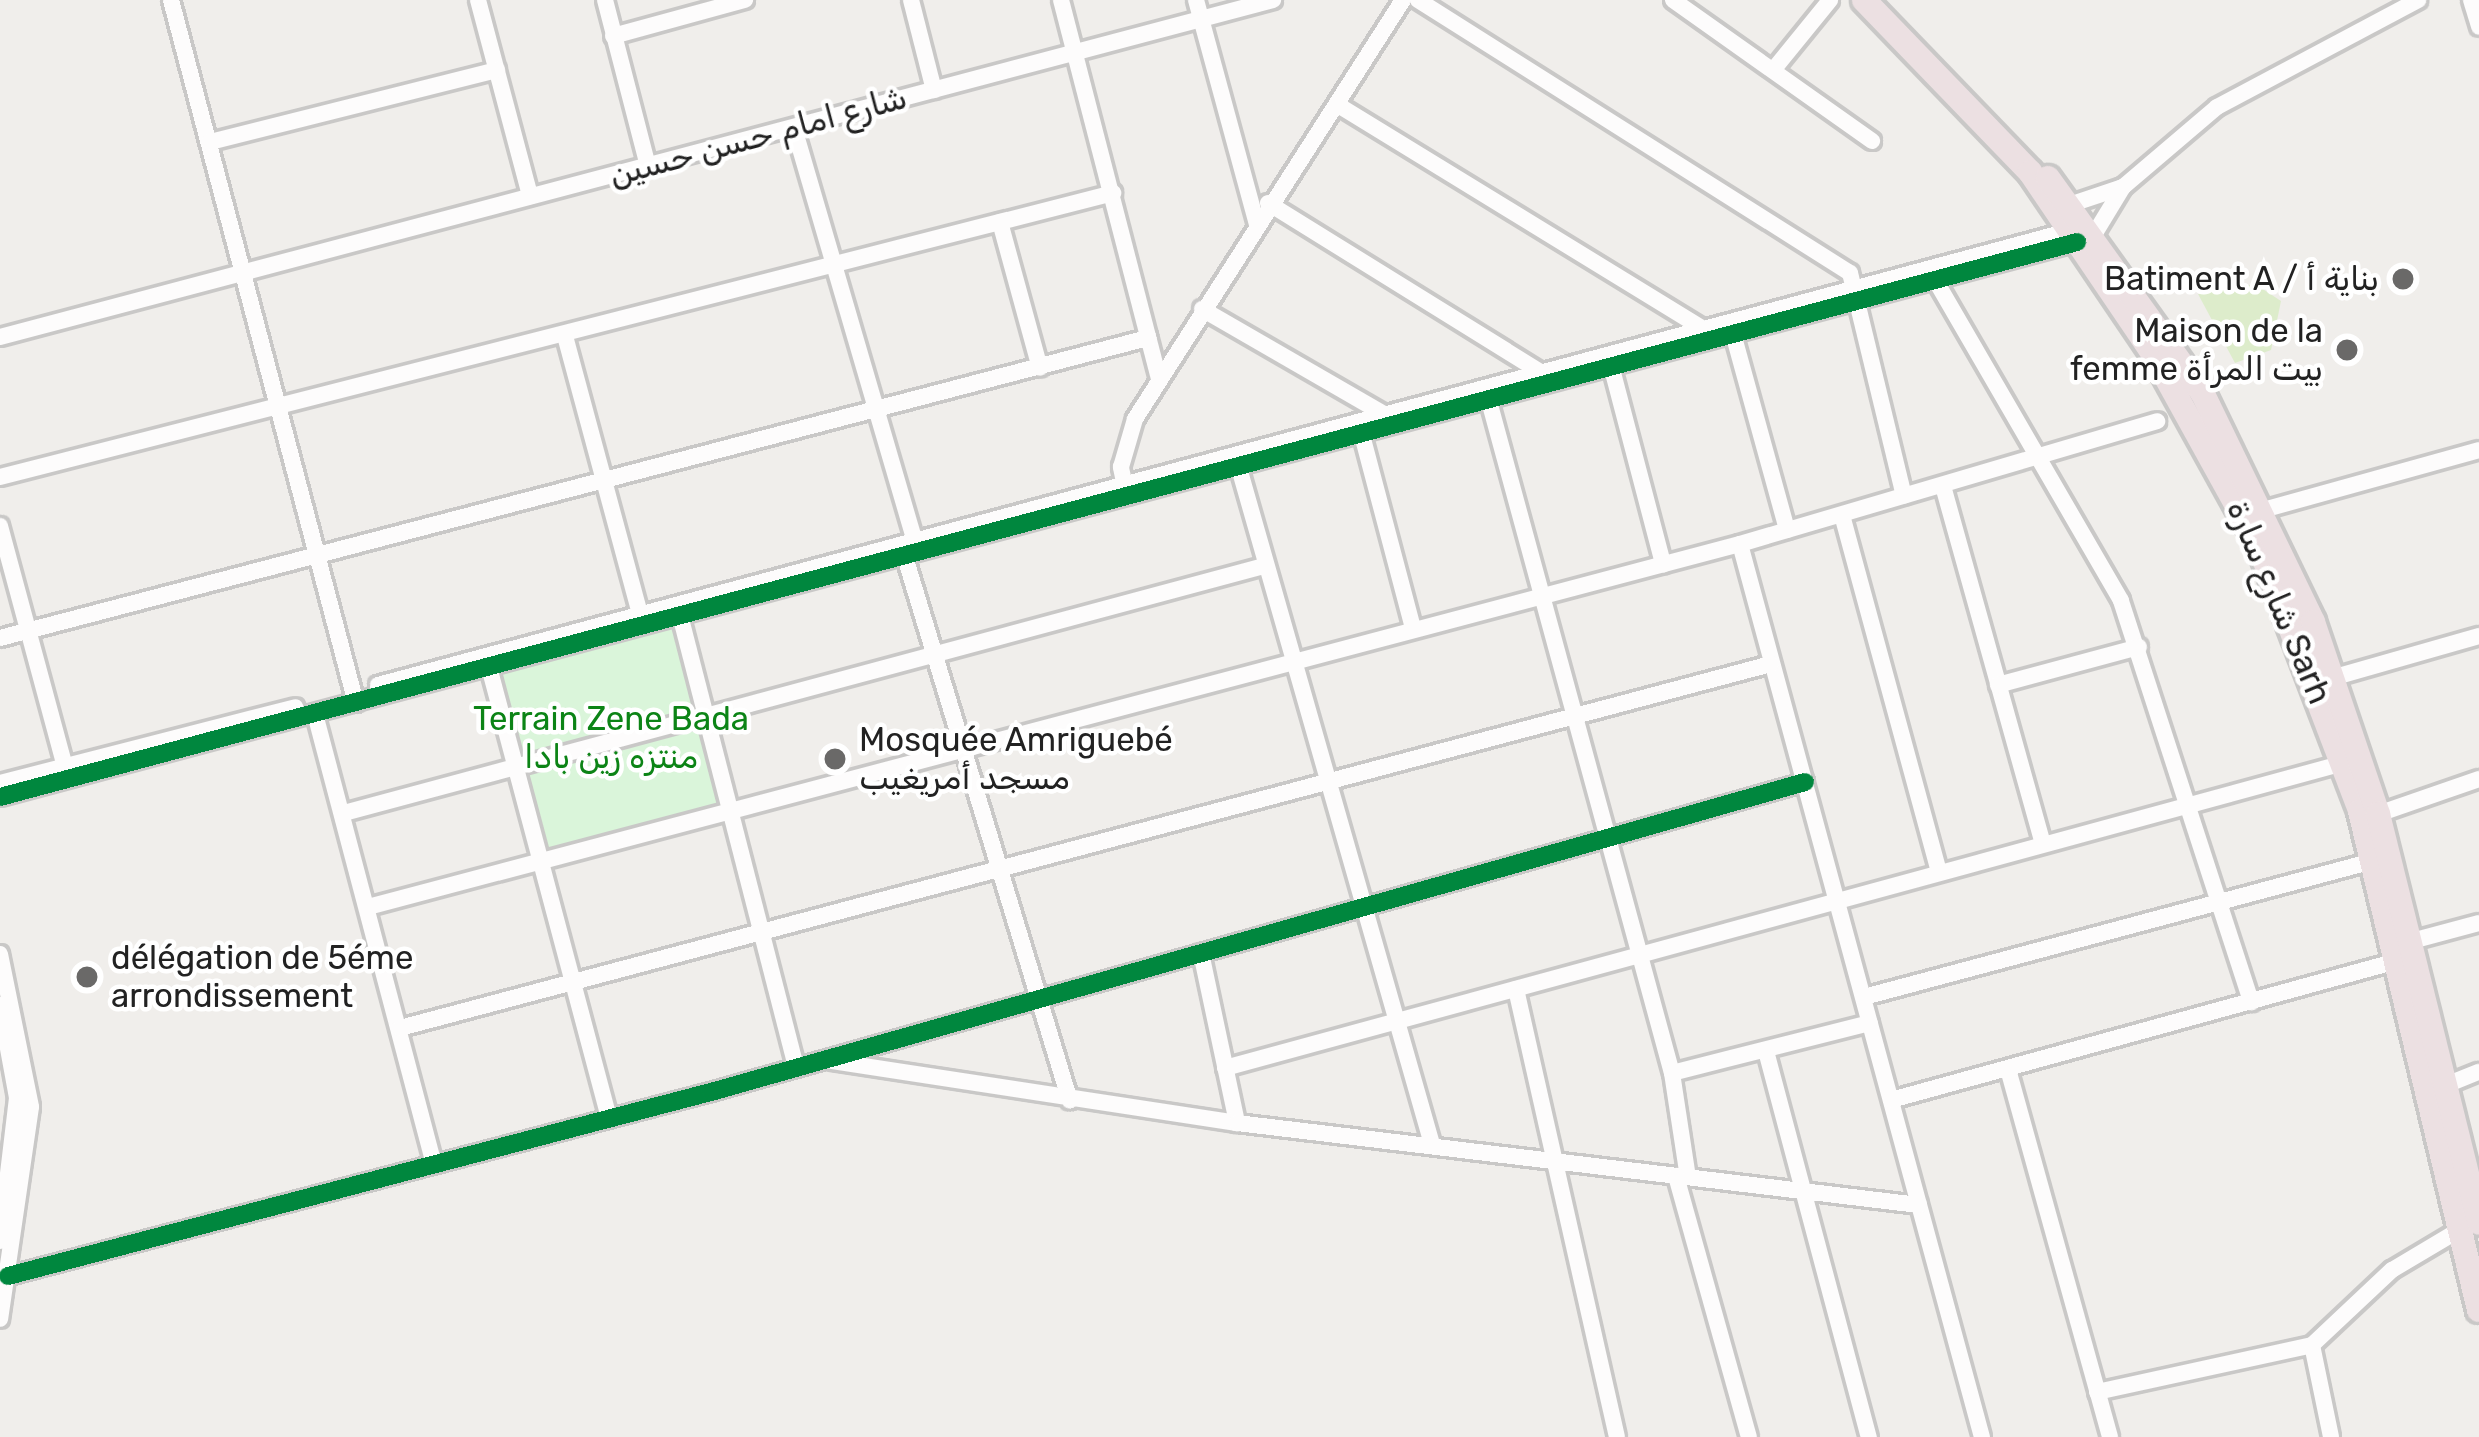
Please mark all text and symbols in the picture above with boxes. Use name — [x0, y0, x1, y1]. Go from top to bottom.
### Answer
street label: شارع امام حسن حسين — [605, 77, 911, 195]
place label: Batiment A / بناية أ — [2102, 259, 2379, 299]
marker: Batiment A / بناية أ — [2390, 266, 2416, 292]
place label: Maison de la femme بيت المرأة — [2070, 311, 2323, 389]
marker: Maison de la femme بيت المرأة — [2334, 337, 2360, 363]
street label: شارع سارة Sarh — [2218, 494, 2340, 710]
park label: Terrain Zene Bada منتزه زين بادا — [473, 699, 749, 777]
place label: Mosquée Amriguebé مسجد أمريغيب — [859, 720, 1174, 798]
marker: Mosquée Amriguebé مسجد أمريغيب — [822, 746, 848, 772]
place label: délégation de 5éme arrondissement — [111, 938, 413, 1016]
marker: délégation de 5éme arrondissement — [74, 964, 100, 990]

